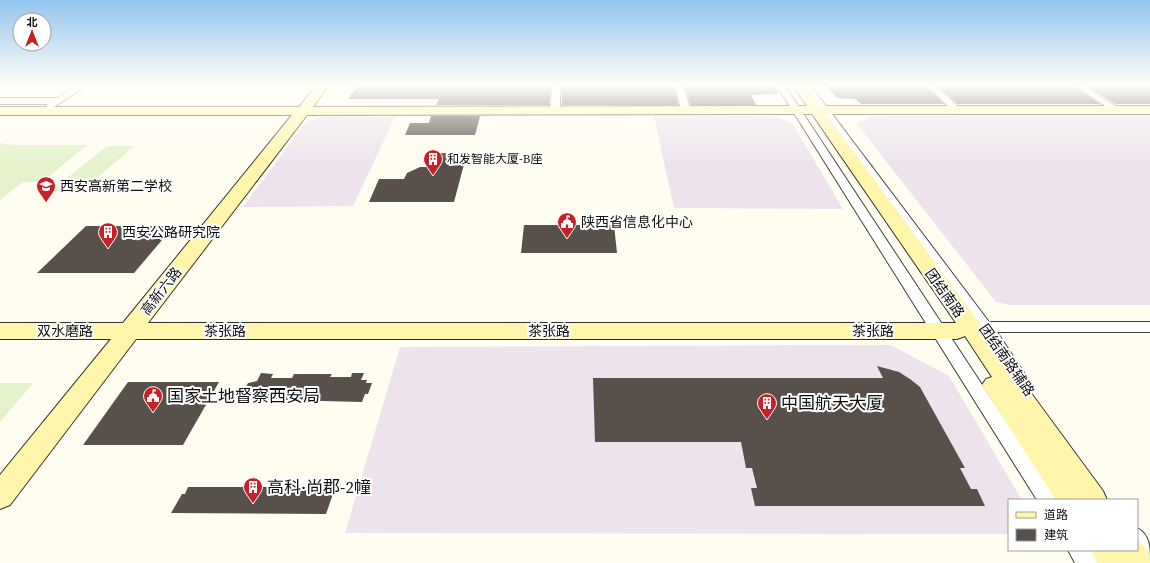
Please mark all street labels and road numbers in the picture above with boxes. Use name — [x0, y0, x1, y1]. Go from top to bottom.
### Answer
street label: 高新六路 — [136, 263, 186, 319]
street label: 团结南路 — [921, 264, 969, 322]
street label: 团结南路辅路 — [975, 320, 1039, 400]
street label: 双水磨路 — [37, 321, 93, 341]
street label: 茶张路 — [204, 321, 246, 341]
street label: 茶张路 — [528, 321, 570, 341]
street label: 茶张路 — [852, 321, 894, 341]

